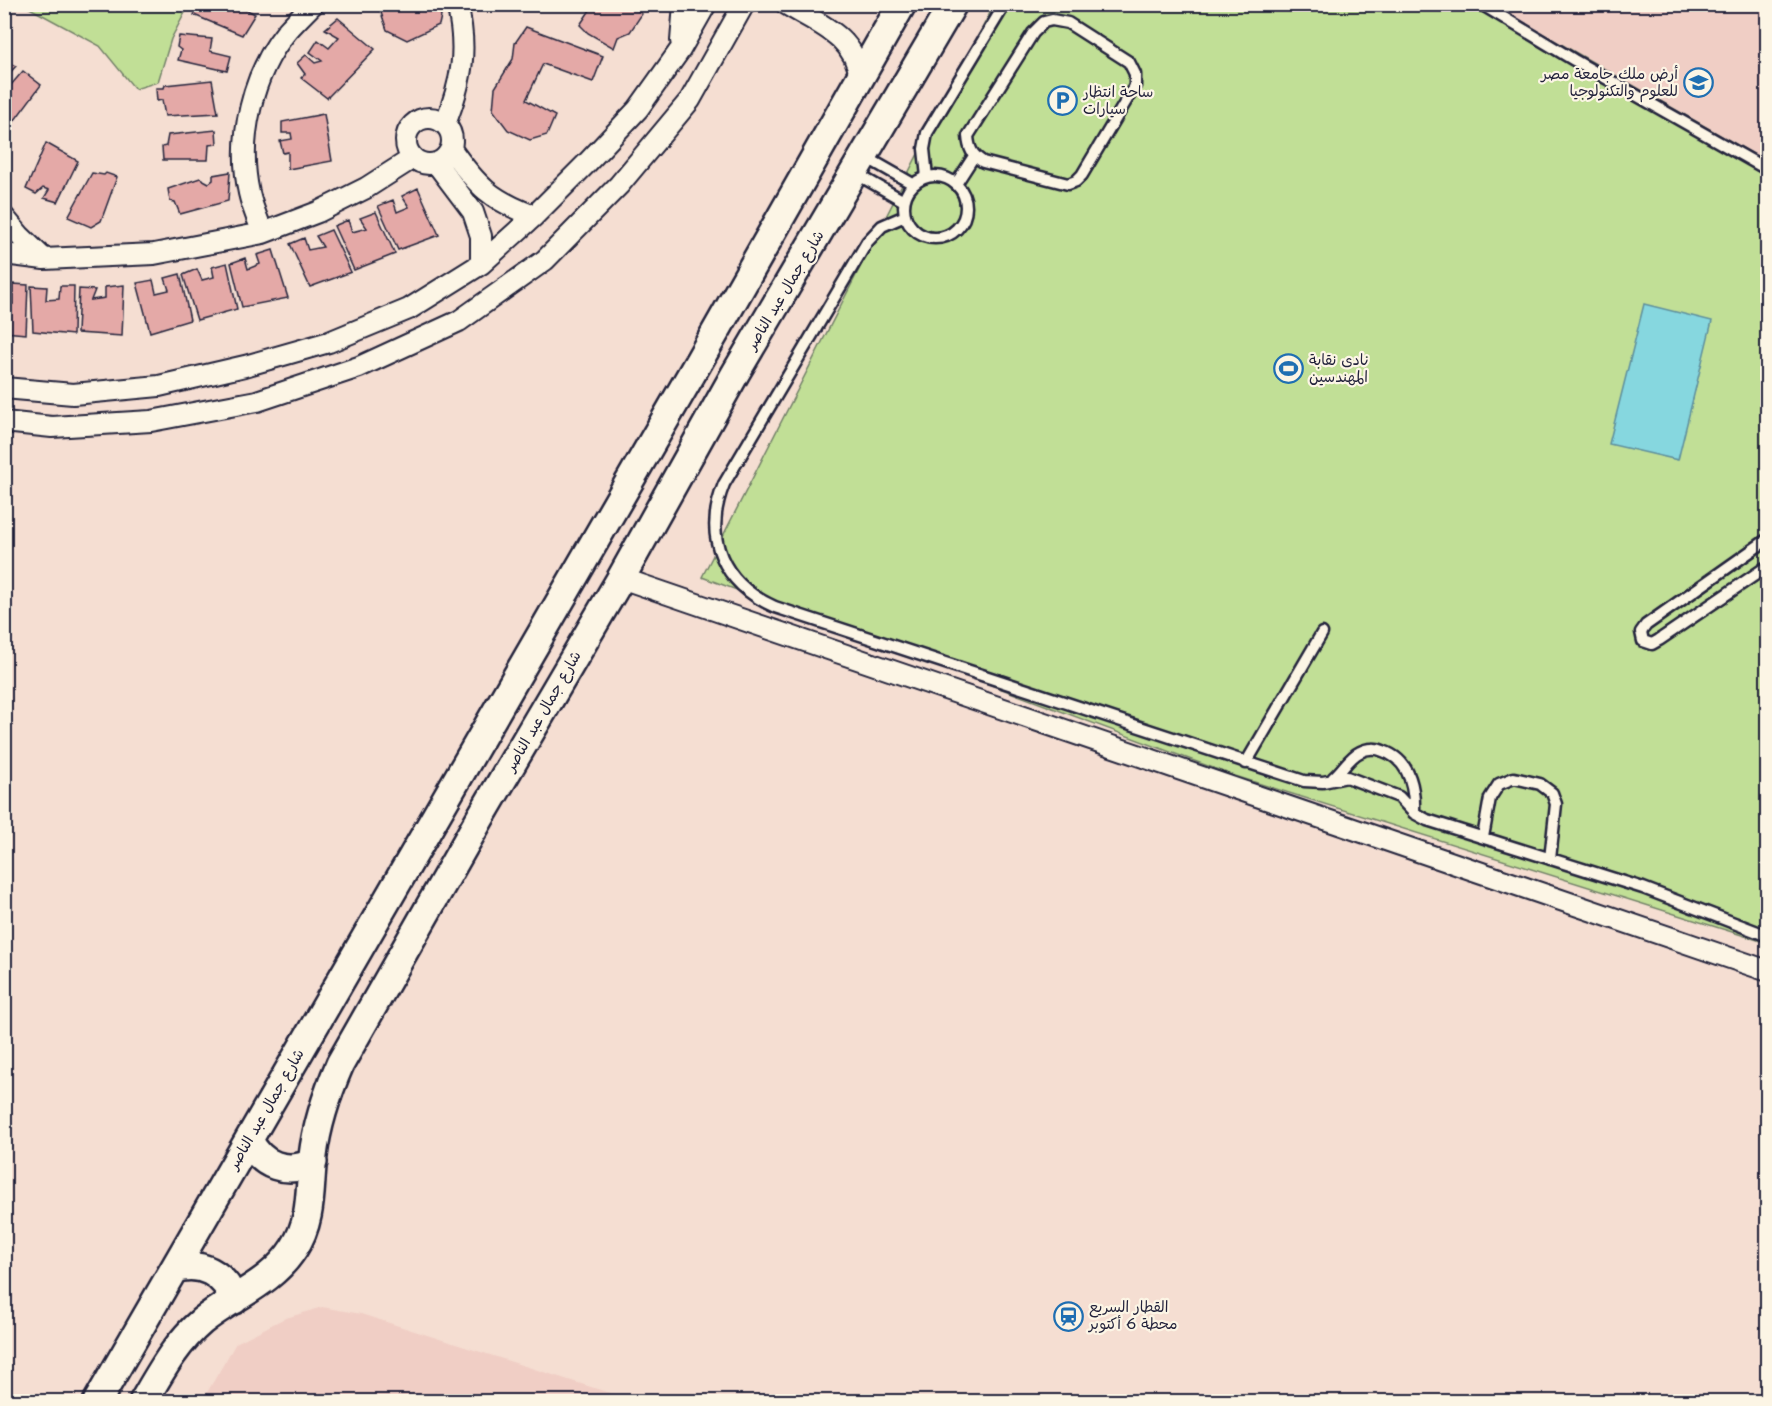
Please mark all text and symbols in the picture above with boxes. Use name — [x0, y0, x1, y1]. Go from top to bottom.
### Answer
place label: أرض ملك جامعة مصر للعلوم والتكنولوجيا — [1539, 61, 1678, 103]
school or university icon: أرض ملك جامعة مصر للعلوم والتكنولوجيا — [1683, 67, 1715, 99]
place label: ساحة انتظار سيارات — [1082, 79, 1153, 119]
parking icon: ساحة انتظار سيارات — [1046, 85, 1078, 117]
street label: شارع جمال عبد الناصر — [738, 225, 829, 354]
place label: نادى نقابة المهندسين — [1309, 347, 1369, 387]
sports icon: نادى نقابة المهندسين — [1272, 353, 1304, 385]
street label: شارع جمال عبد الناصر — [497, 646, 586, 776]
street label: شارع جمال عبد الناصر — [220, 1044, 309, 1174]
place label: القطار السريع محطة 6 أكتوبر — [1087, 1294, 1177, 1334]
station icon: القطار السريع محطة 6 أكتوبر — [1052, 1300, 1084, 1332]

